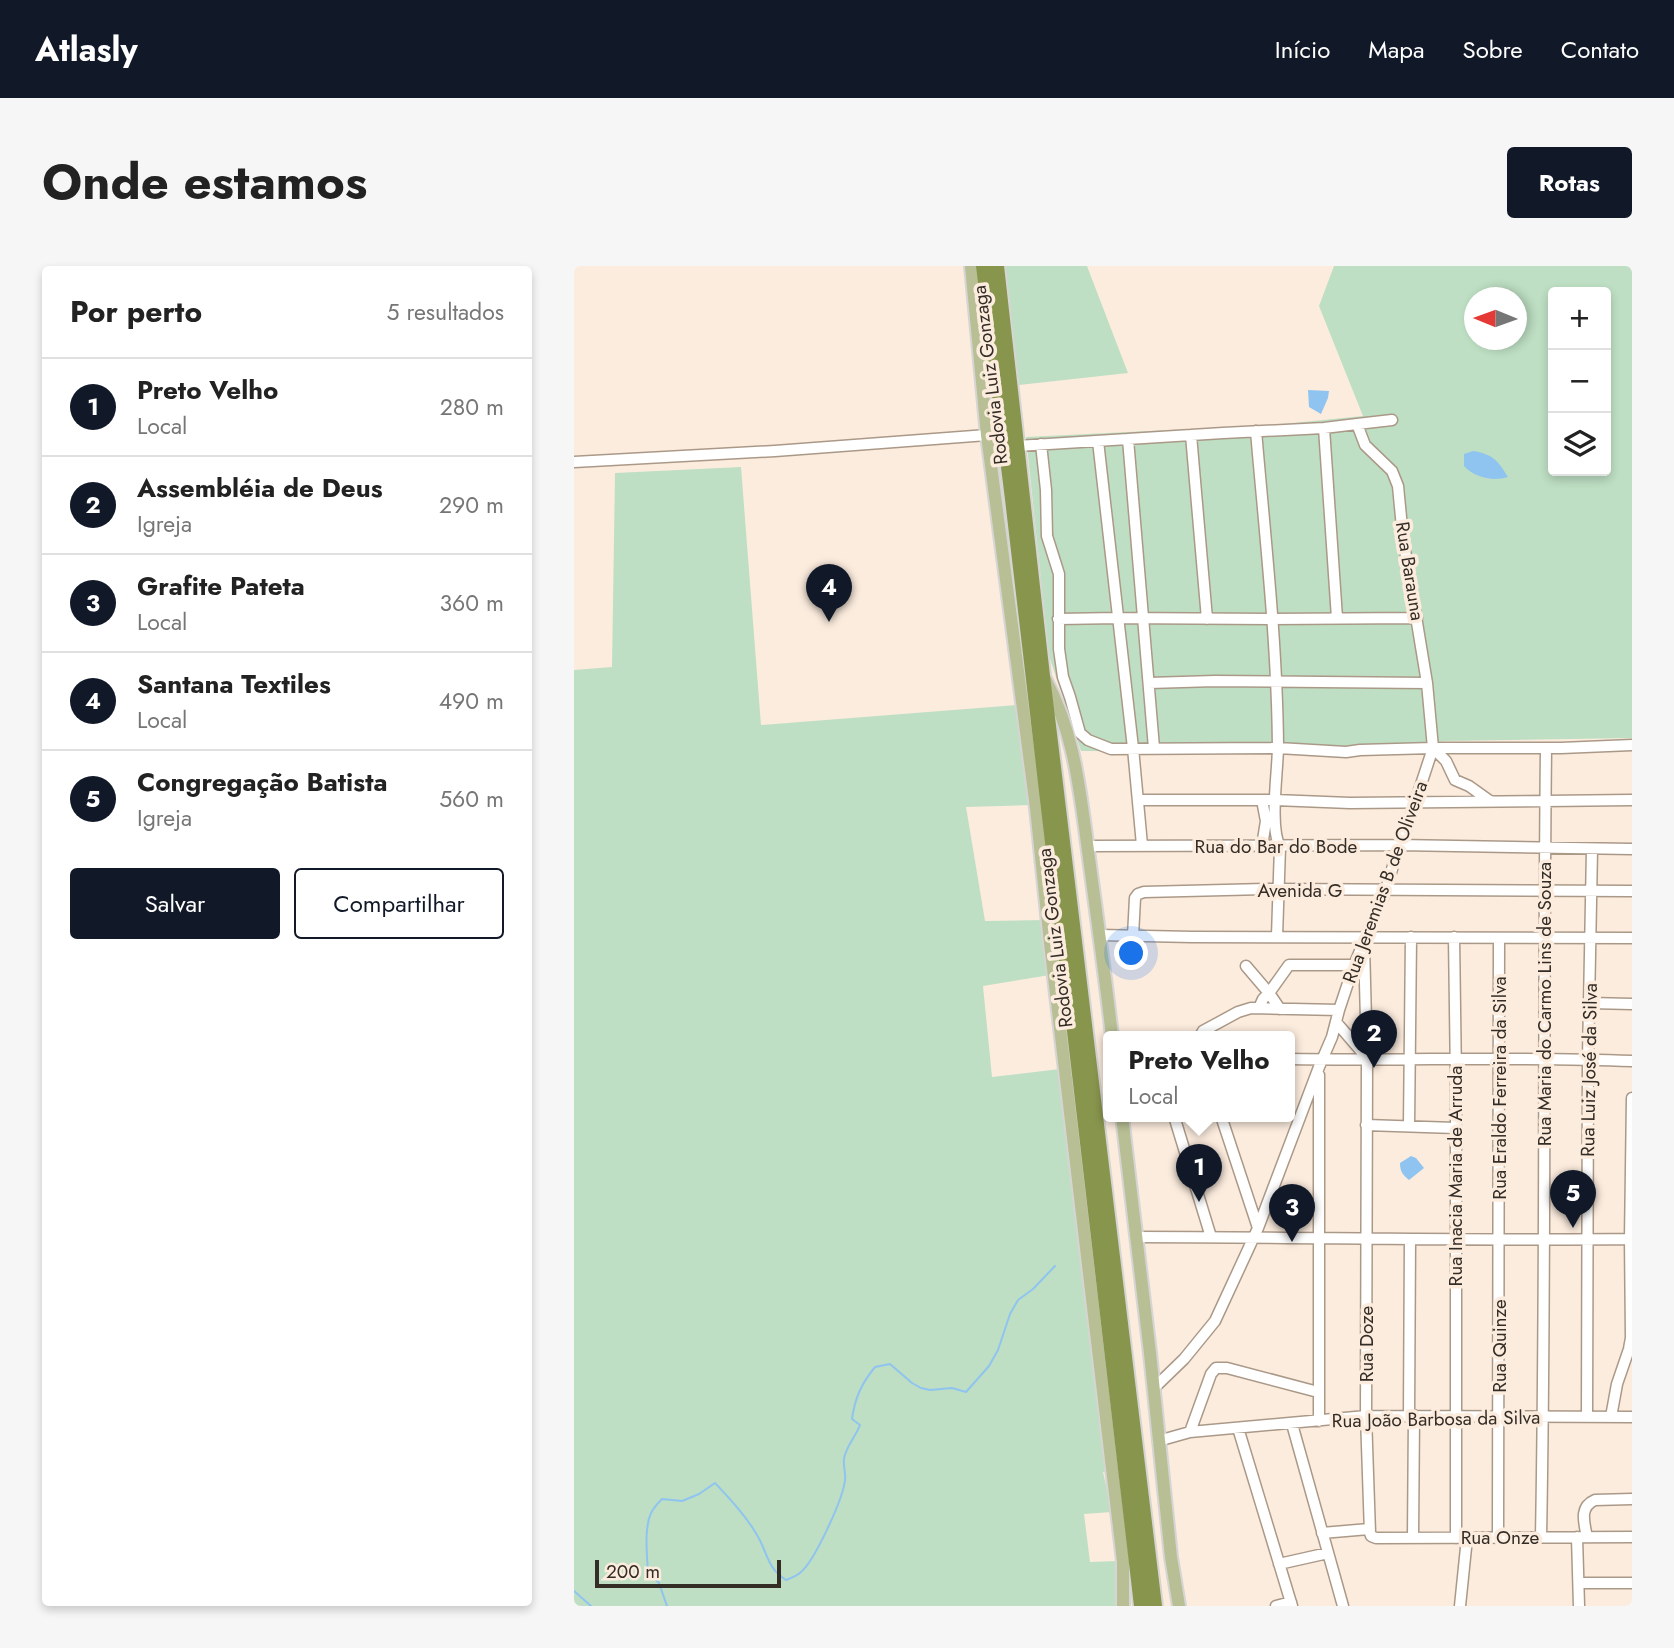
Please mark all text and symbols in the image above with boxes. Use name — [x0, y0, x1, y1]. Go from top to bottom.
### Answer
text: Atlasly — [35, 26, 138, 73]
text: Início — [1275, 32, 1330, 67]
text: Mapa — [1368, 32, 1425, 67]
text: Sobre — [1463, 32, 1523, 67]
text: Contato — [1561, 32, 1639, 67]
text: Onde estamos — [42, 147, 367, 217]
button: Rotas — [1507, 147, 1632, 218]
street label: Rodovia Luiz Gonzaga — [966, 284, 1014, 466]
north arrow — [1464, 287, 1527, 350]
map controls — [1548, 287, 1611, 476]
button: + — [1548, 287, 1611, 350]
text: Por perto — [70, 290, 202, 333]
text: 5 resultados — [387, 295, 504, 329]
button: − — [1548, 350, 1611, 413]
text: Preto Velho — [137, 371, 278, 409]
text: 1 — [87, 390, 99, 424]
text: 280 m — [440, 390, 504, 424]
text: Local — [137, 409, 187, 443]
button: layers — [1548, 413, 1611, 476]
text: Assembléia de Deus — [137, 469, 383, 507]
text: 2 — [85, 488, 101, 522]
text: 290 m — [439, 488, 504, 522]
text: Igreja — [137, 507, 192, 541]
street label: Rua Barauna — [1389, 520, 1431, 622]
pin: 4 — [806, 564, 852, 622]
text: Grafite Pateta — [137, 567, 305, 605]
text: 3 — [86, 586, 100, 620]
text: 360 m — [440, 586, 504, 620]
text: Local — [137, 605, 187, 639]
text: Santana Textiles — [137, 665, 331, 703]
text: 4 — [85, 684, 101, 718]
text: 490 m — [439, 684, 504, 718]
text: Local — [137, 703, 187, 737]
text: Congregação Batista — [137, 763, 387, 801]
street label: Rua Jeremias B de Oliveira — [1336, 777, 1434, 987]
text: 5 — [86, 782, 100, 816]
text: 560 m — [439, 782, 504, 816]
text: Igreja — [137, 801, 192, 835]
street label: Rua do Bar do Bode — [1195, 833, 1358, 860]
street label: Rodovia Luiz Gonzaga — [1031, 847, 1079, 1029]
street label: Rua Maria do Carmo Lins de Souza — [1531, 862, 1558, 1146]
button: Salvar — [70, 868, 280, 939]
button: Compartilhar — [294, 868, 504, 939]
street label: Avenida G — [1258, 877, 1342, 904]
your location — [1114, 936, 1148, 970]
street label: Rua Eraldo Ferreira da Silva — [1486, 976, 1513, 1200]
street label: Rua Luiz José da Silva — [1574, 983, 1604, 1157]
pin: 2 — [1351, 1010, 1397, 1068]
popup — [1103, 1031, 1295, 1122]
text: Preto Velho — [1128, 1041, 1270, 1079]
street label: Rua Inacia Maria de Arruda — [1442, 1066, 1469, 1286]
text: Local — [1128, 1079, 1179, 1113]
pin: 1 — [1176, 1144, 1222, 1202]
pin: 5 — [1550, 1170, 1596, 1228]
pin: 3 — [1269, 1184, 1315, 1242]
street label: Rua Quinze — [1486, 1299, 1513, 1393]
street label: Rua Doze — [1353, 1305, 1380, 1382]
street label: Rua João Barbosa da Silva — [1332, 1404, 1540, 1434]
street label: Rua Onze — [1461, 1524, 1540, 1551]
scale bar — [595, 1557, 780, 1589]
text: 200 m — [606, 1558, 660, 1585]

